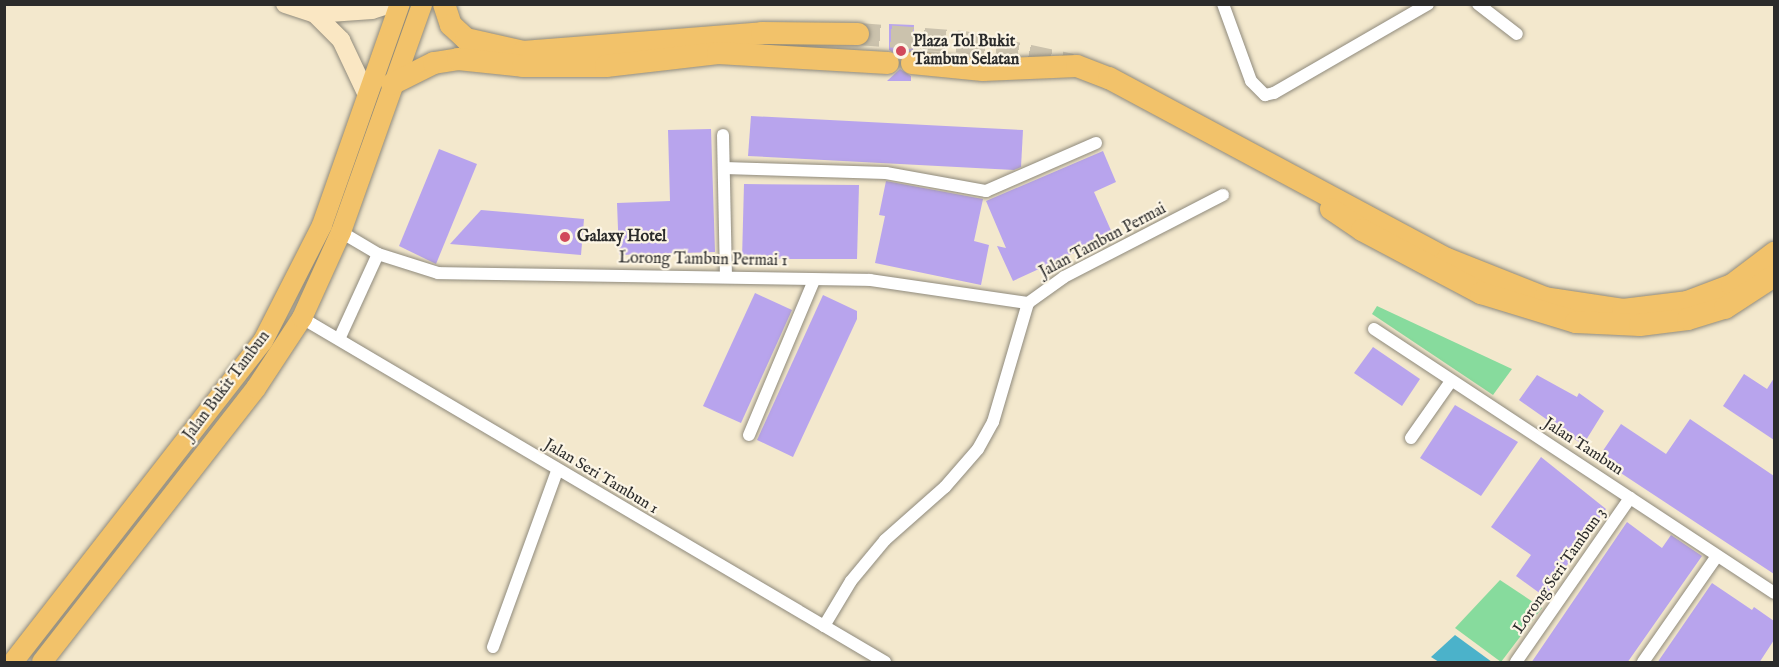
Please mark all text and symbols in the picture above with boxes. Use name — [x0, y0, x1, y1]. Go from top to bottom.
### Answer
place label: Plaza Tol Bukit Tambun Selatan — [913, 32, 1019, 70]
marker: Plaza Tol Bukit Tambun Selatan — [894, 44, 908, 58]
street label: Jalan Tambun Permai — [1036, 200, 1170, 282]
place label: Galaxy Hotel — [577, 227, 666, 247]
marker: Galaxy Hotel — [558, 230, 572, 244]
street label: Lorong Tambun Permai 1 — [618, 249, 788, 271]
street label: Jalan Bukit Tambun — [180, 328, 274, 444]
street label: Jalan Tambun — [1539, 414, 1627, 480]
street label: Jalan Seri Tambun 1 — [540, 435, 662, 519]
street label: Lorong Seri Tambun 3 — [1509, 505, 1611, 637]

